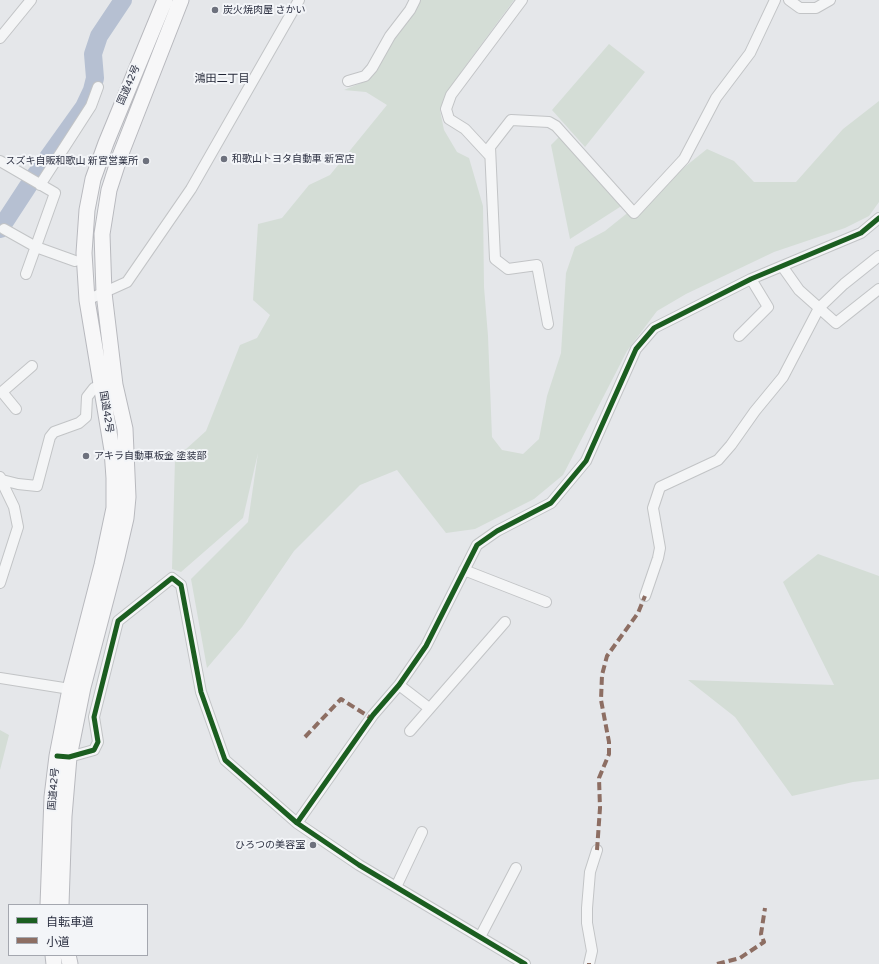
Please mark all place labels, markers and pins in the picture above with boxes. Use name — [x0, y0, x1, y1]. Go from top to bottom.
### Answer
place label: 炭火焼肉屋 さかい — [223, 4, 306, 16]
marker: 炭火焼肉屋 さかい — [210, 5, 220, 15]
place label: 和歌山トヨタ自動車 新宮店 — [232, 153, 355, 165]
marker: 和歌山トヨタ自動車 新宮店 — [219, 154, 229, 164]
place label: スズキ自販和歌山 新宮営業所 — [5, 155, 138, 167]
marker: スズキ自販和歌山 新宮営業所 — [141, 156, 151, 166]
place label: アキラ自動車板金 塗装部 — [94, 450, 207, 462]
marker: アキラ自動車板金 塗装部 — [81, 451, 91, 461]
place label: ひろつの美容室 — [235, 839, 305, 851]
marker: ひろつの美容室 — [308, 840, 318, 850]

